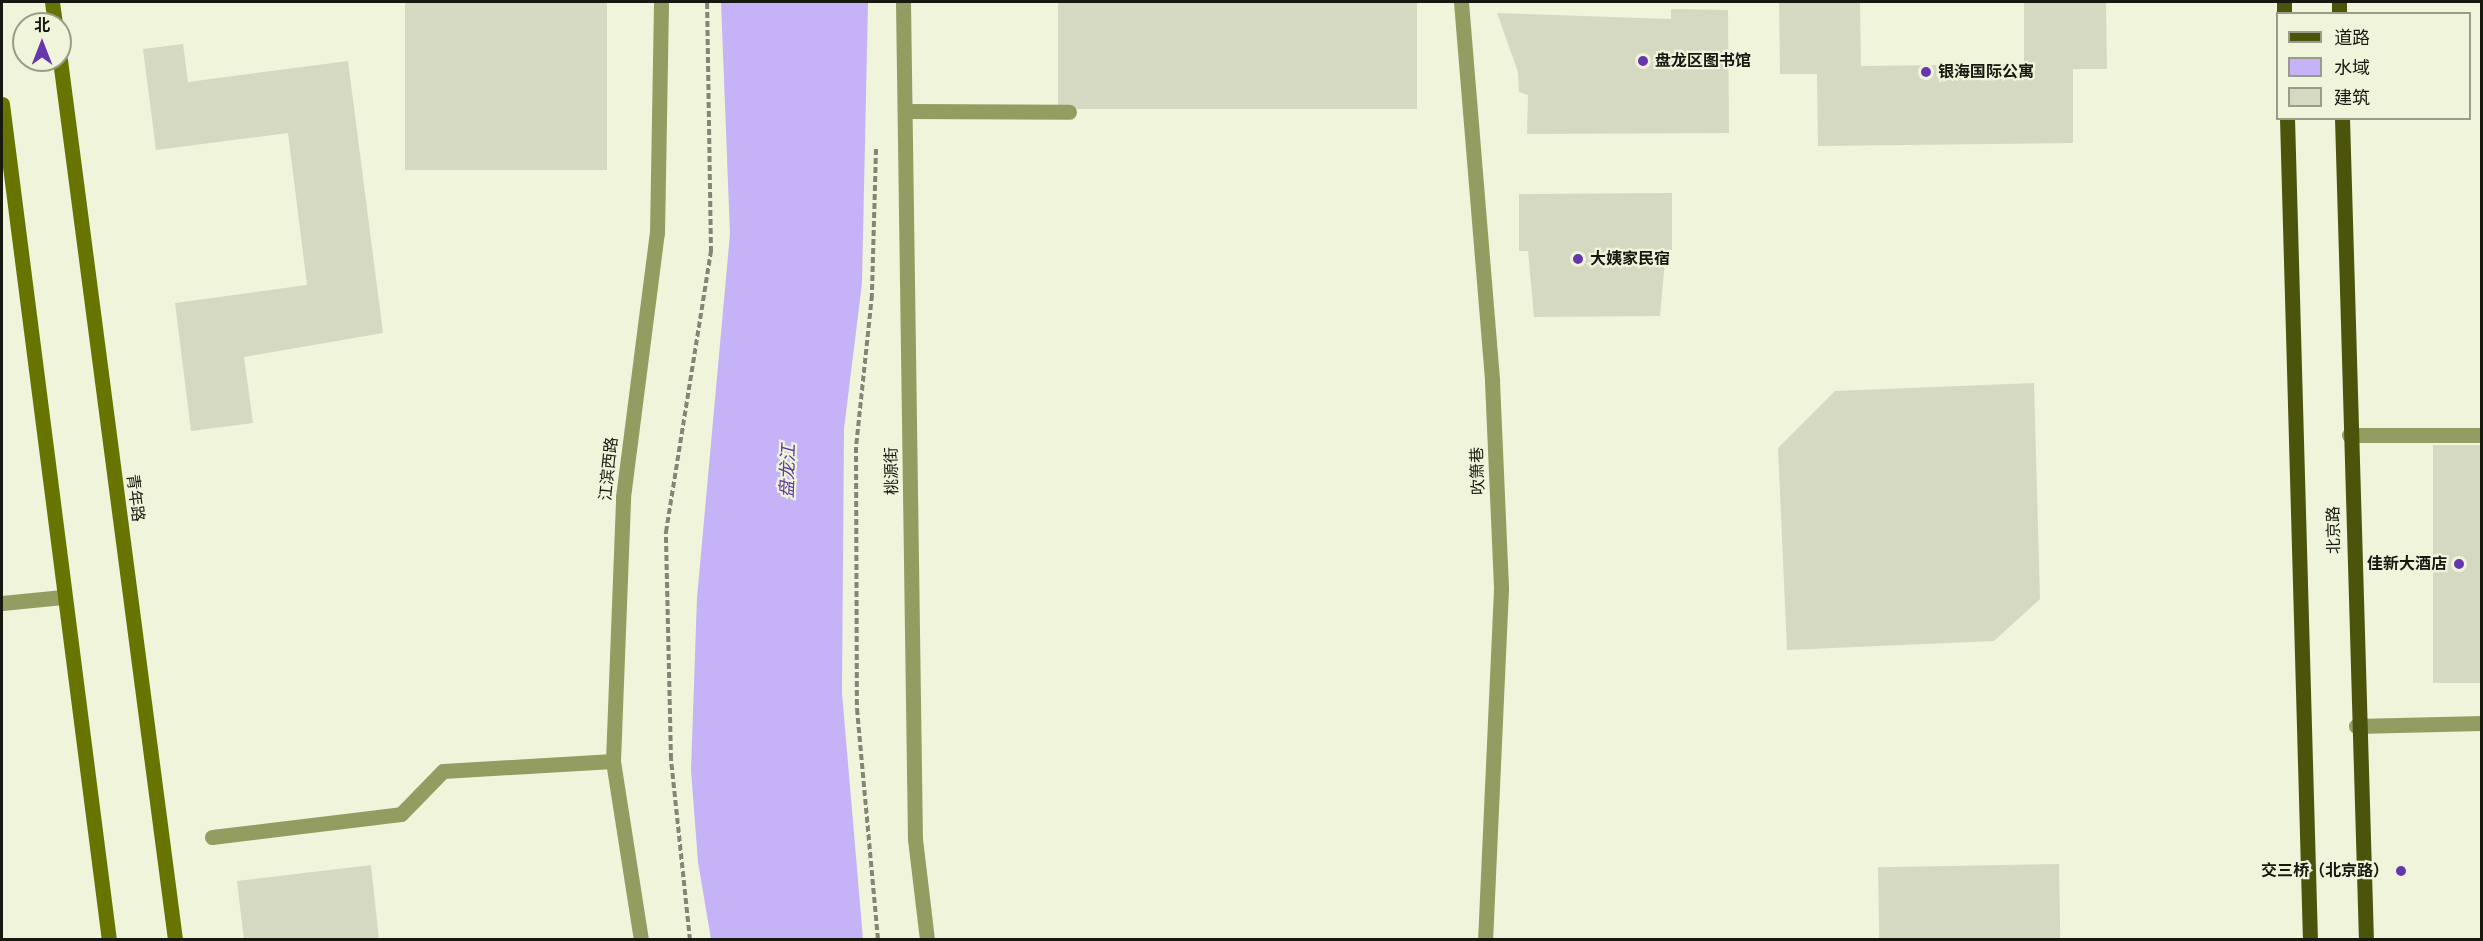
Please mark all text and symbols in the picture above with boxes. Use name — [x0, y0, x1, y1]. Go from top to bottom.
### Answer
north arrow — [12, 12, 72, 72]
legend — [2276, 12, 2471, 120]
text: 北 — [34, 14, 50, 37]
text: 道路 — [2334, 25, 2370, 51]
place label: 盘龙区图书馆 — [1655, 51, 1751, 71]
marker: 盘龙区图书馆 — [1636, 54, 1650, 68]
text: 水域 — [2334, 55, 2370, 81]
place label: 银海国际公寓 — [1938, 62, 2034, 82]
marker: 银海国际公寓 — [1919, 65, 1933, 79]
text: 建筑 — [2334, 85, 2370, 111]
place label: 大姨家民宿 — [1590, 249, 1670, 269]
marker: 大姨家民宿 — [1571, 252, 1585, 266]
street label: 江滨西路 — [596, 436, 622, 502]
water label: 盘龙江 — [776, 444, 800, 498]
street label: 桃源街 — [882, 447, 902, 495]
street label: 吹箫巷 — [1468, 447, 1488, 495]
street label: 青年路 — [123, 473, 147, 523]
street label: 北京路 — [2324, 506, 2344, 554]
place label: 佳新大酒店 — [2367, 554, 2447, 574]
marker: 佳新大酒店 — [2452, 557, 2466, 571]
place label: 交三桥（北京路） — [2261, 861, 2389, 881]
marker: 交三桥（北京路） — [2394, 864, 2408, 878]

